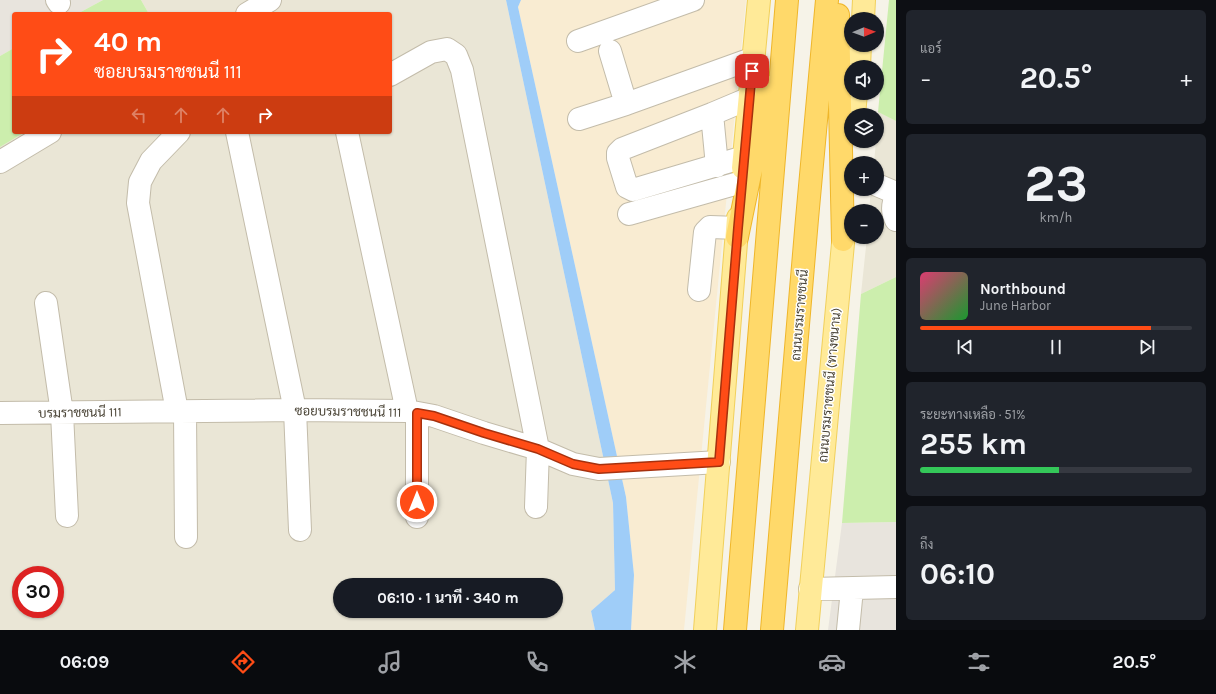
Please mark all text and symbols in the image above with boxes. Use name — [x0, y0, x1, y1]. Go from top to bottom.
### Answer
north arrow — [844, 12, 884, 52]
map controls — [844, 12, 884, 244]
text: 40 m — [94, 25, 162, 58]
icon: right — [28, 28, 80, 80]
text: แอร์ — [920, 41, 941, 56]
pin — [735, 54, 769, 88]
icon: arrive — [741, 60, 763, 82]
button: sound — [844, 60, 884, 100]
text: 20.5° — [1020, 60, 1092, 96]
text: ซอยบรมราชชนนี 111 — [94, 61, 242, 83]
text: − — [920, 66, 932, 92]
text: + — [1180, 66, 1192, 92]
icon: left — [128, 104, 150, 126]
icon: ahead — [170, 104, 192, 126]
icon: ahead — [212, 104, 234, 126]
icon: right — [254, 104, 276, 126]
button: layers — [844, 108, 884, 148]
text: 23 — [1024, 153, 1088, 214]
button: + — [844, 156, 884, 196]
button: − — [844, 204, 884, 244]
text: km/h — [1040, 210, 1072, 225]
street label: ถนนบรมราชชนนี — [786, 269, 811, 361]
text: Northbound — [980, 280, 1066, 298]
text: June Harbor — [980, 298, 1051, 313]
street label: ถนนบรมราชชนนี (ทางขนาน) — [813, 307, 844, 463]
icon: previous — [954, 336, 976, 358]
icon: pause — [1045, 336, 1067, 358]
icon: next — [1136, 336, 1158, 358]
street label: ซอยบรมราชชนนี 111 — [295, 401, 401, 420]
street label: บรมราชชนนี 111 — [38, 402, 122, 421]
text: ระยะทางเหลือ · 51% — [920, 407, 1025, 422]
text: 255 km — [920, 426, 1027, 462]
position arrow — [396, 481, 438, 523]
text: ถึง — [920, 537, 933, 552]
text: 06:10 — [920, 556, 995, 592]
speed limit sign: 30 — [12, 566, 64, 618]
text: 06:10 · 1 นาที · 340 m — [377, 589, 519, 607]
icon: directions — [229, 648, 257, 676]
icon: music — [376, 648, 404, 676]
icon: phone — [523, 648, 551, 676]
icon: climate — [671, 648, 699, 676]
icon: car — [818, 648, 846, 676]
icon: filters — [965, 648, 993, 676]
text: 06:09 — [60, 651, 109, 673]
text: 20.5° — [1113, 651, 1156, 673]

